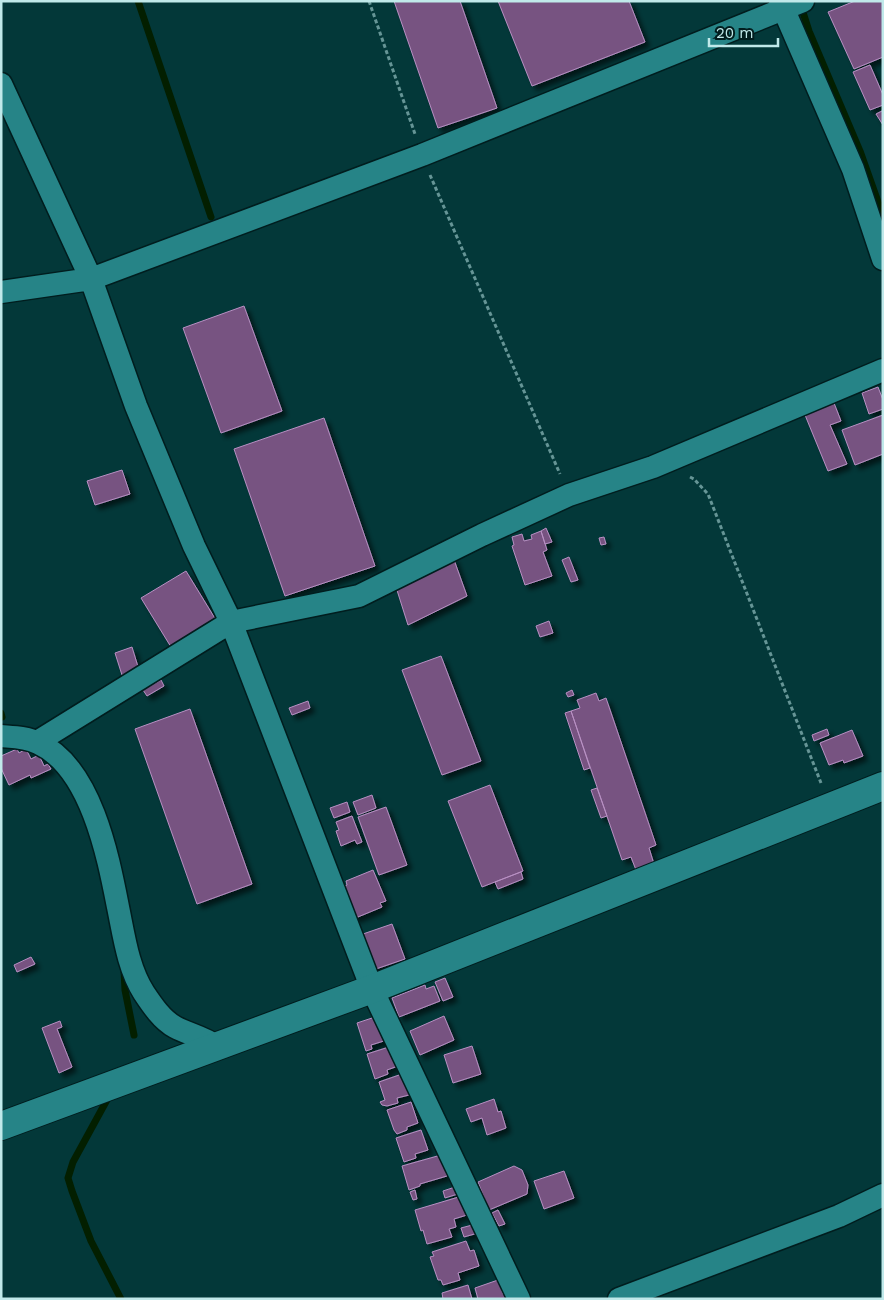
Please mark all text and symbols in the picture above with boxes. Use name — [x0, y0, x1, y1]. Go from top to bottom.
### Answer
scale bar — [709, 15, 778, 47]
text: 20 m — [716, 24, 754, 42]

